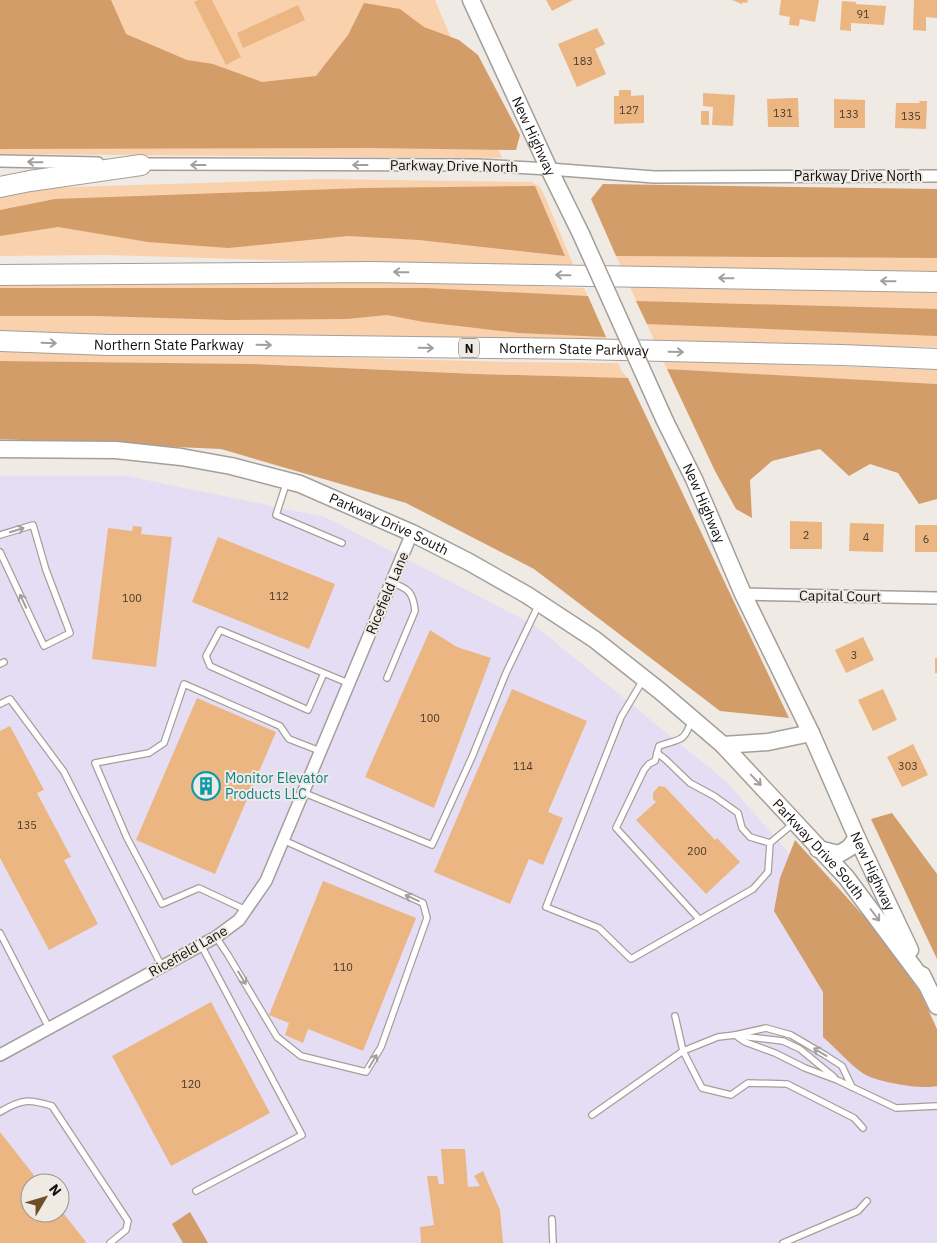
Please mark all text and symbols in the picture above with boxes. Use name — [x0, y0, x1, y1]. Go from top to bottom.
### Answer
house number: 91 — [856, 7, 870, 21]
house number: 183 — [573, 54, 593, 68]
street label: New Highway — [508, 94, 560, 179]
house number: 127 — [619, 103, 639, 117]
house number: 131 — [773, 106, 793, 120]
house number: 133 — [839, 107, 859, 121]
house number: 135 — [901, 109, 921, 123]
street label: Parkway Drive North — [390, 156, 518, 176]
one-way arrow — [27, 157, 44, 167]
one-way arrow — [190, 160, 206, 170]
one-way arrow — [352, 160, 368, 170]
street label: Parkway Drive North — [794, 167, 922, 185]
one-way arrow — [393, 268, 409, 277]
one-way arrow — [556, 270, 572, 280]
one-way arrow — [718, 273, 734, 283]
one-way arrow — [881, 276, 897, 286]
street label: Northern State Parkway — [94, 335, 244, 354]
one-way arrow — [40, 338, 56, 348]
road number: N — [459, 338, 479, 358]
street label: Northern State Parkway — [499, 339, 649, 360]
one-way arrow — [255, 340, 271, 350]
one-way arrow — [418, 343, 434, 352]
one-way arrow — [668, 347, 684, 356]
street label: New Highway — [679, 460, 729, 546]
street label: Parkway Drive South — [326, 489, 452, 559]
one-way arrow — [8, 525, 24, 535]
house number: 2 — [803, 528, 809, 542]
house number: 4 — [863, 530, 870, 544]
house number: 6 — [923, 532, 929, 546]
street label: Ricefield Lane — [362, 549, 413, 637]
street label: Capital Court — [799, 586, 881, 606]
house number: 112 — [269, 589, 289, 603]
house number: 100 — [122, 591, 142, 605]
one-way arrow — [18, 594, 27, 609]
house number: 3 — [851, 648, 857, 662]
house number: 100 — [420, 711, 440, 725]
house number: 114 — [513, 759, 533, 773]
house number: 303 — [898, 759, 918, 773]
place label: Monitor Elevator Products LLC — [225, 769, 328, 803]
building icon: Monitor Elevator Products LLC — [191, 771, 221, 801]
one-way arrow — [750, 774, 762, 787]
street label: Parkway Drive South — [769, 795, 869, 903]
house number: 135 — [17, 818, 37, 832]
street label: New Highway — [846, 829, 899, 914]
house number: 200 — [687, 844, 707, 858]
one-way arrow — [405, 893, 420, 902]
one-way arrow — [870, 908, 881, 921]
street label: Ricefield Lane — [145, 921, 231, 981]
house number: 110 — [333, 960, 353, 974]
one-way arrow — [237, 971, 247, 985]
one-way arrow — [814, 1047, 828, 1057]
one-way arrow — [369, 1054, 379, 1068]
house number: 120 — [181, 1077, 201, 1091]
north arrow — [20, 1173, 70, 1223]
text: N — [45, 1180, 65, 1200]

